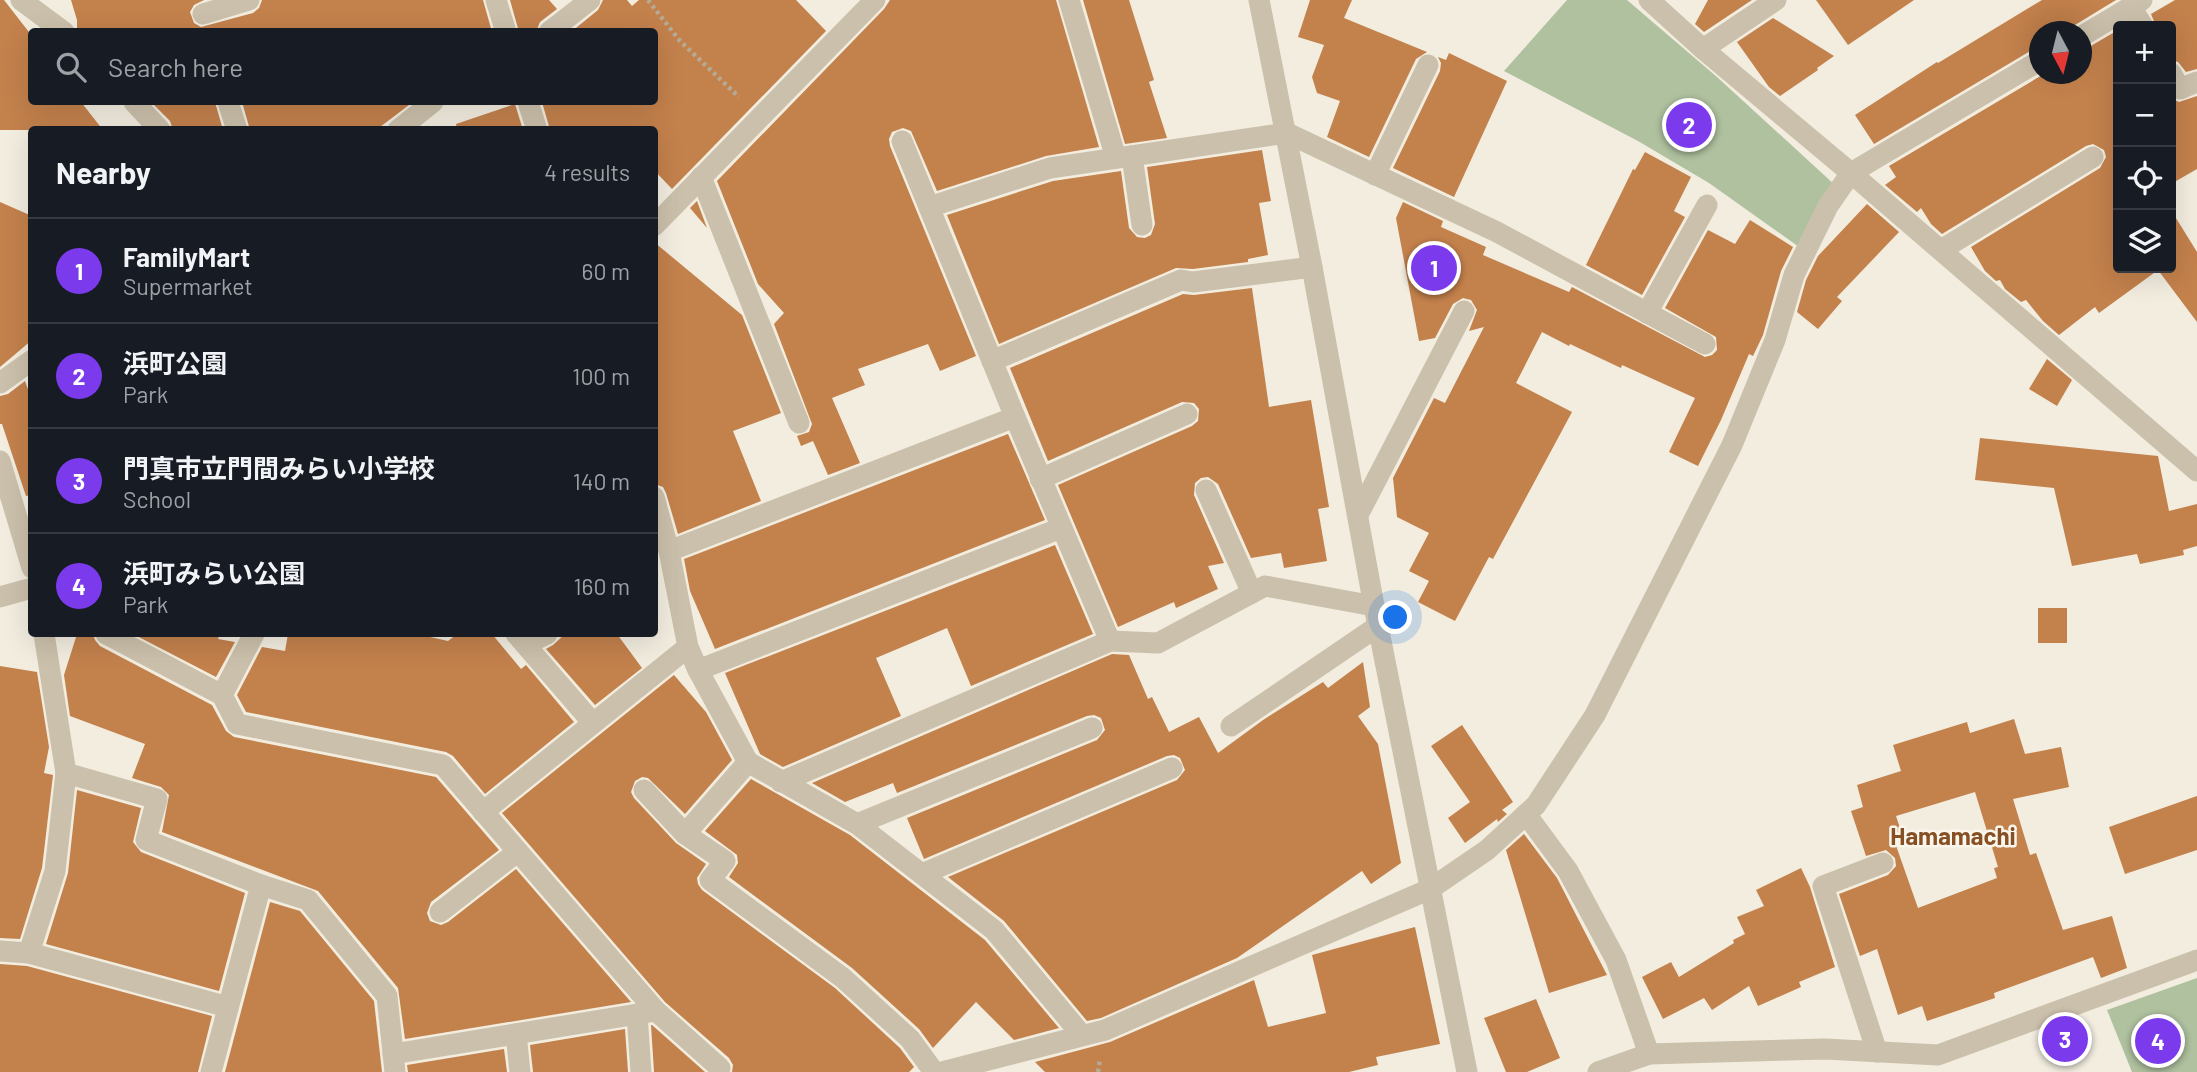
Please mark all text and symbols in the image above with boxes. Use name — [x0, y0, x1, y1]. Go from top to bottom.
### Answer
north arrow — [2029, 21, 2092, 84]
map controls — [2113, 21, 2176, 273]
button: + — [2113, 21, 2176, 84]
search box — [28, 28, 658, 105]
icon: search — [52, 48, 90, 86]
text: Search here — [108, 51, 243, 82]
button: − — [2113, 84, 2176, 147]
pin: 2 — [1666, 99, 1712, 151]
button: locate — [2113, 147, 2176, 210]
text: Nearby — [56, 154, 151, 190]
text: 4 results — [544, 158, 630, 186]
button: layers — [2113, 210, 2176, 273]
text: FamilyMart — [123, 241, 250, 272]
pin: 1 — [1411, 242, 1457, 294]
text: 1 — [75, 257, 83, 285]
text: 60 m — [582, 257, 630, 285]
text: Supermarket — [123, 272, 253, 300]
text: 浜町公園 — [123, 347, 227, 378]
text: 2 — [73, 362, 85, 390]
text: 100 m — [572, 362, 630, 390]
text: Park — [123, 380, 168, 408]
text: 門真市立門間みらい小学校 — [123, 452, 435, 483]
text: 3 — [73, 467, 85, 495]
text: 140 m — [573, 467, 630, 495]
text: School — [123, 485, 191, 513]
text: 浜町みらい公園 — [123, 557, 305, 588]
text: 4 — [72, 572, 86, 600]
text: 160 m — [573, 572, 630, 600]
text: Park — [123, 590, 168, 618]
your location — [1378, 600, 1412, 634]
district label: Hamamachi — [1890, 821, 2016, 850]
pin: 3 — [2042, 1013, 2088, 1065]
pin: 4 — [2135, 1015, 2181, 1067]

